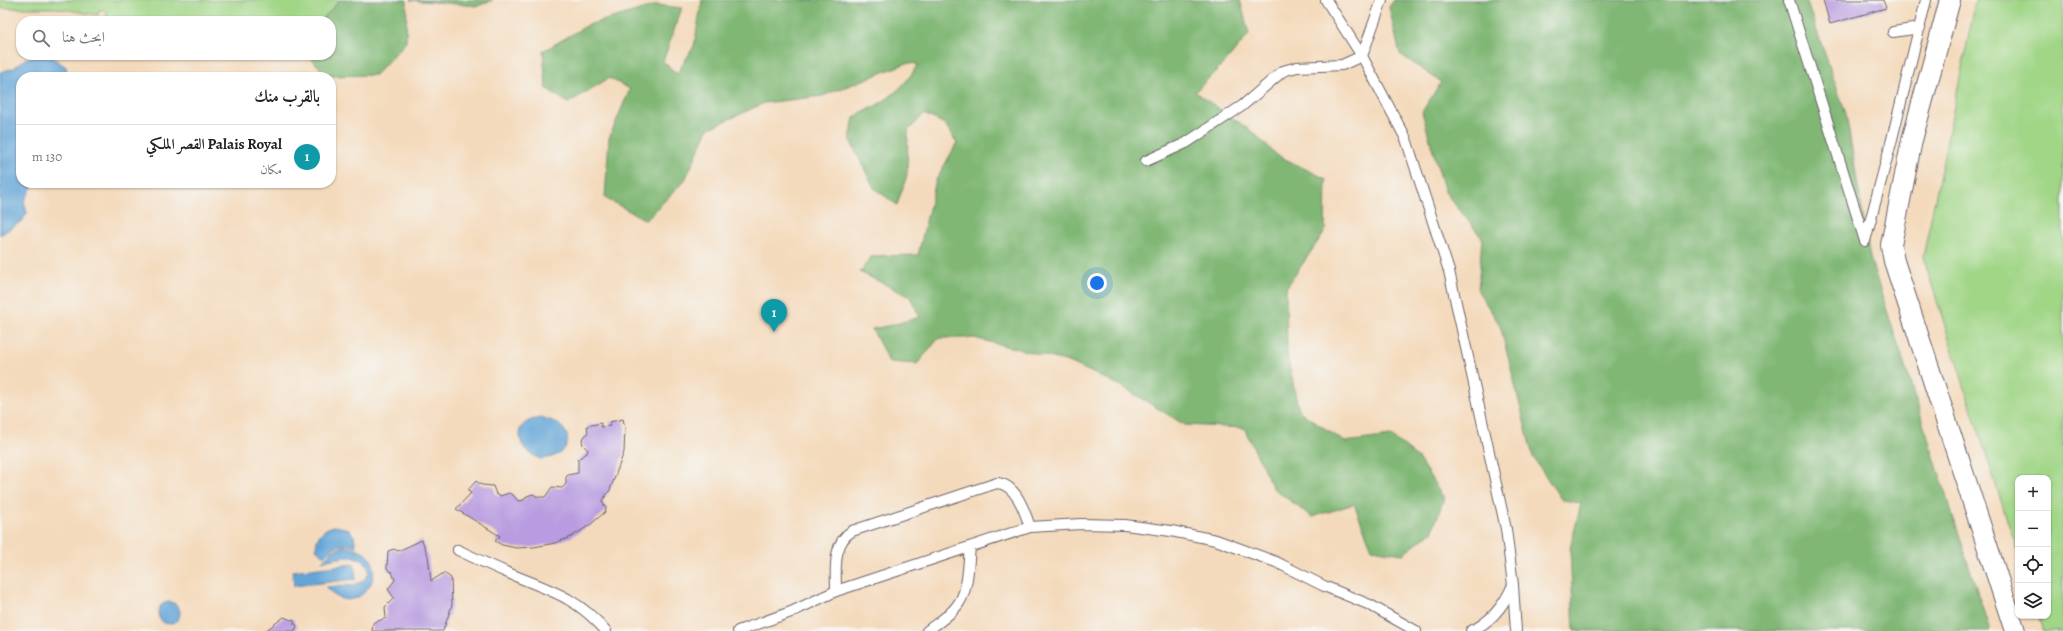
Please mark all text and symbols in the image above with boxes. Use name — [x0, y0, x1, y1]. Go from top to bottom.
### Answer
search box — [16, 16, 336, 60]
icon: search — [30, 27, 52, 49]
text: ابحث هنا — [62, 27, 105, 47]
text: بالقرب منك — [254, 85, 320, 108]
text: Palais Royal القصر الملكي — [146, 134, 282, 154]
text: 130 m — [32, 148, 62, 165]
text: 1 — [305, 148, 309, 165]
text: مكان — [260, 161, 282, 178]
your location — [1087, 273, 1107, 293]
pin: 1 — [761, 299, 787, 332]
map controls — [2015, 475, 2051, 619]
button: + — [2015, 475, 2051, 511]
button: − — [2015, 511, 2051, 547]
button: locate — [2015, 547, 2051, 583]
button: layers — [2015, 583, 2051, 619]

